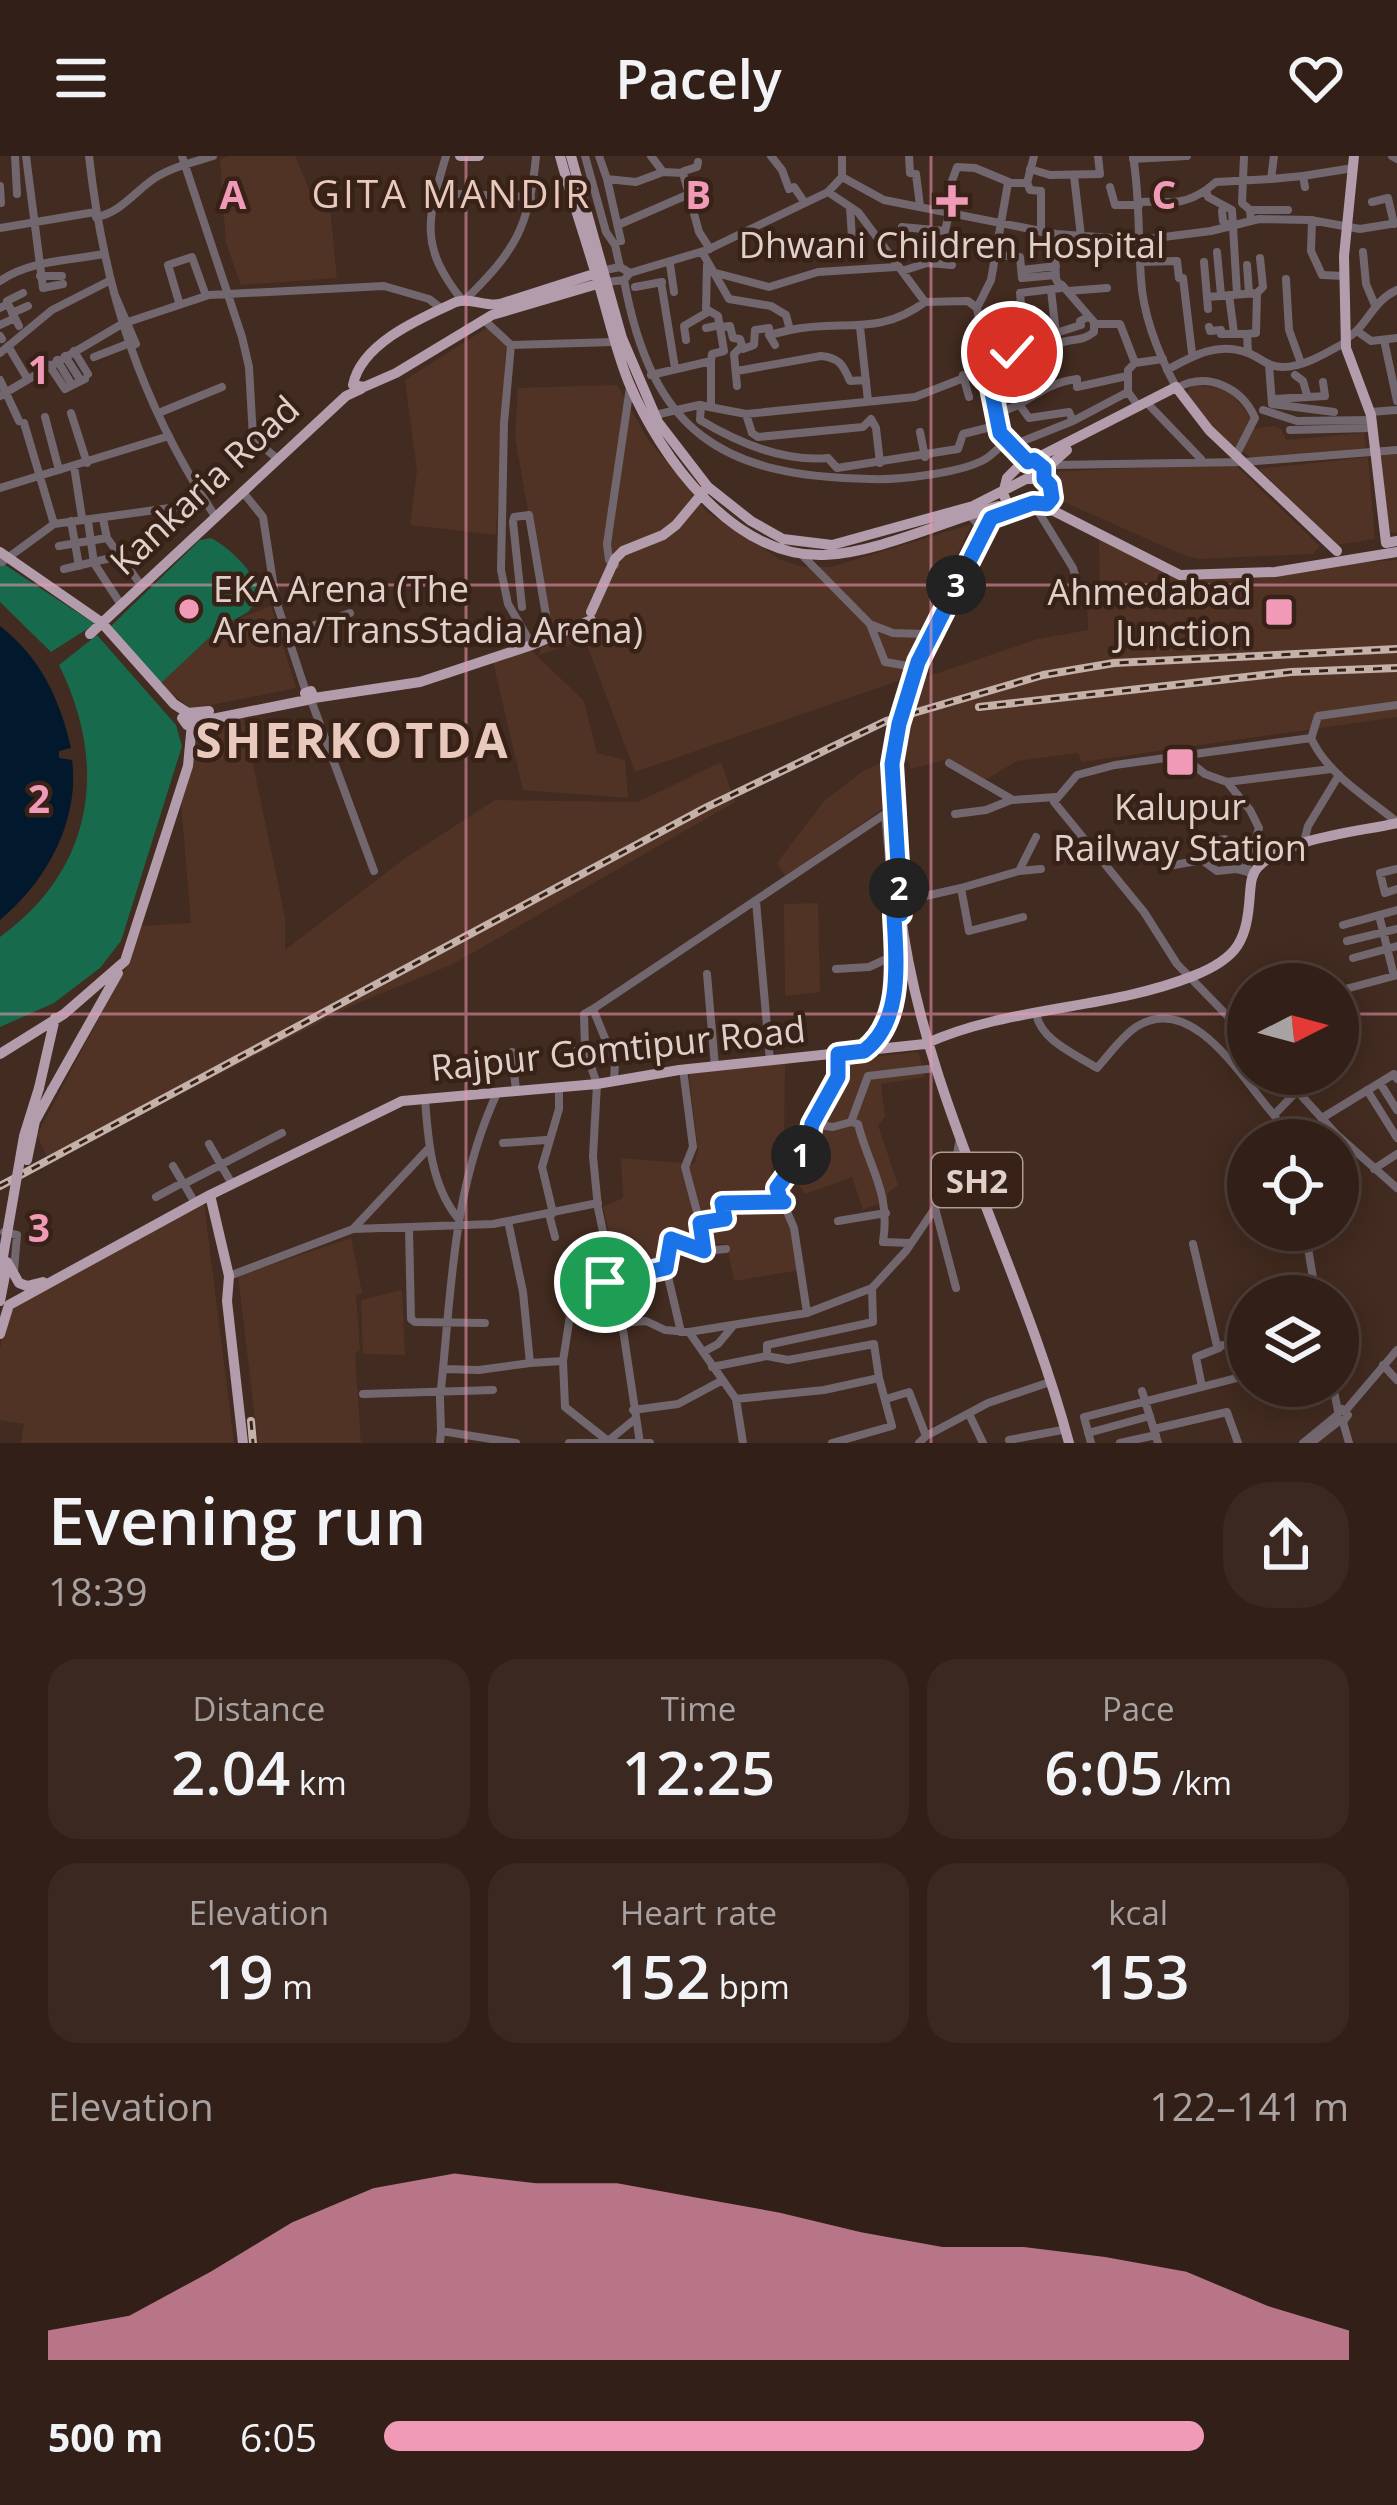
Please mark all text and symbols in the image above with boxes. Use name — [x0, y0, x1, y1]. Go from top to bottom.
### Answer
text: Pacely — [615, 41, 782, 115]
icon: menu — [48, 45, 114, 111]
icon: heart — [1283, 45, 1349, 111]
district label: GITA MANDIR — [312, 166, 592, 219]
text: A — [220, 167, 247, 220]
text: B — [685, 167, 711, 220]
text: C — [1152, 167, 1176, 220]
marker: Dhwani Children Hospital — [936, 185, 968, 217]
place label: Dhwani Children Hospital — [739, 220, 1165, 269]
pin — [961, 301, 1063, 403]
icon: check — [979, 319, 1045, 385]
text: 1 — [28, 342, 50, 395]
street label: Kankaria Road — [99, 385, 309, 585]
pin: 3 — [926, 555, 986, 615]
text: 3 — [947, 562, 965, 607]
place label: EKA Arena (The Arena/TransStadia Arena) — [213, 564, 643, 654]
place label: Ahmedabad Junction — [1048, 567, 1252, 657]
marker: EKA Arena (The Arena/TransStadia Arena) — [176, 596, 202, 622]
marker: Ahmedabad Junction — [1263, 596, 1295, 628]
district label: SHERKOTDA — [195, 707, 511, 772]
marker: Kalupur Railway Station — [1164, 746, 1196, 778]
text: 2 — [28, 771, 50, 824]
place label: Kalupur Railway Station — [1053, 782, 1307, 872]
pin: 2 — [869, 858, 929, 918]
text: 2 — [890, 865, 908, 910]
north arrow — [1227, 963, 1359, 1095]
map controls — [1227, 963, 1359, 1407]
street label: Rajpur Gomtipur Road — [428, 1004, 808, 1092]
button: locate — [1227, 1119, 1359, 1251]
pin: 1 — [771, 1125, 831, 1185]
text: 1 — [792, 1132, 810, 1177]
road number: SH2 — [932, 1153, 1022, 1207]
text: 3 — [28, 1200, 50, 1253]
pin — [554, 1231, 656, 1333]
icon: arrive — [572, 1249, 638, 1315]
button: layers — [1227, 1275, 1359, 1407]
text: Evening run — [48, 1474, 426, 1564]
button: share — [1223, 1482, 1349, 1608]
text: 18:39 — [48, 1564, 147, 1617]
text: Distance — [192, 1686, 325, 1731]
text: Time — [661, 1686, 736, 1731]
text: Pace — [1102, 1686, 1174, 1731]
text: 2.04 — [171, 1731, 290, 1813]
text: 12:25 — [622, 1731, 775, 1813]
text: 6:05 — [1044, 1731, 1164, 1813]
text: km — [290, 1760, 347, 1805]
text: /km — [1164, 1760, 1232, 1805]
text: Elevation — [189, 1890, 329, 1935]
text: Heart rate — [620, 1890, 777, 1935]
text: kcal — [1108, 1890, 1168, 1935]
text: 19 — [205, 1935, 274, 2017]
text: 152 — [607, 1935, 710, 2017]
text: 153 — [1087, 1935, 1190, 2017]
text: m — [274, 1964, 313, 2009]
text: bpm — [710, 1964, 790, 2009]
text: Elevation — [48, 2079, 214, 2132]
text: 122–141 m — [1149, 2079, 1349, 2132]
text: 500 m — [48, 2410, 163, 2463]
text: 6:05 — [240, 2410, 317, 2463]

